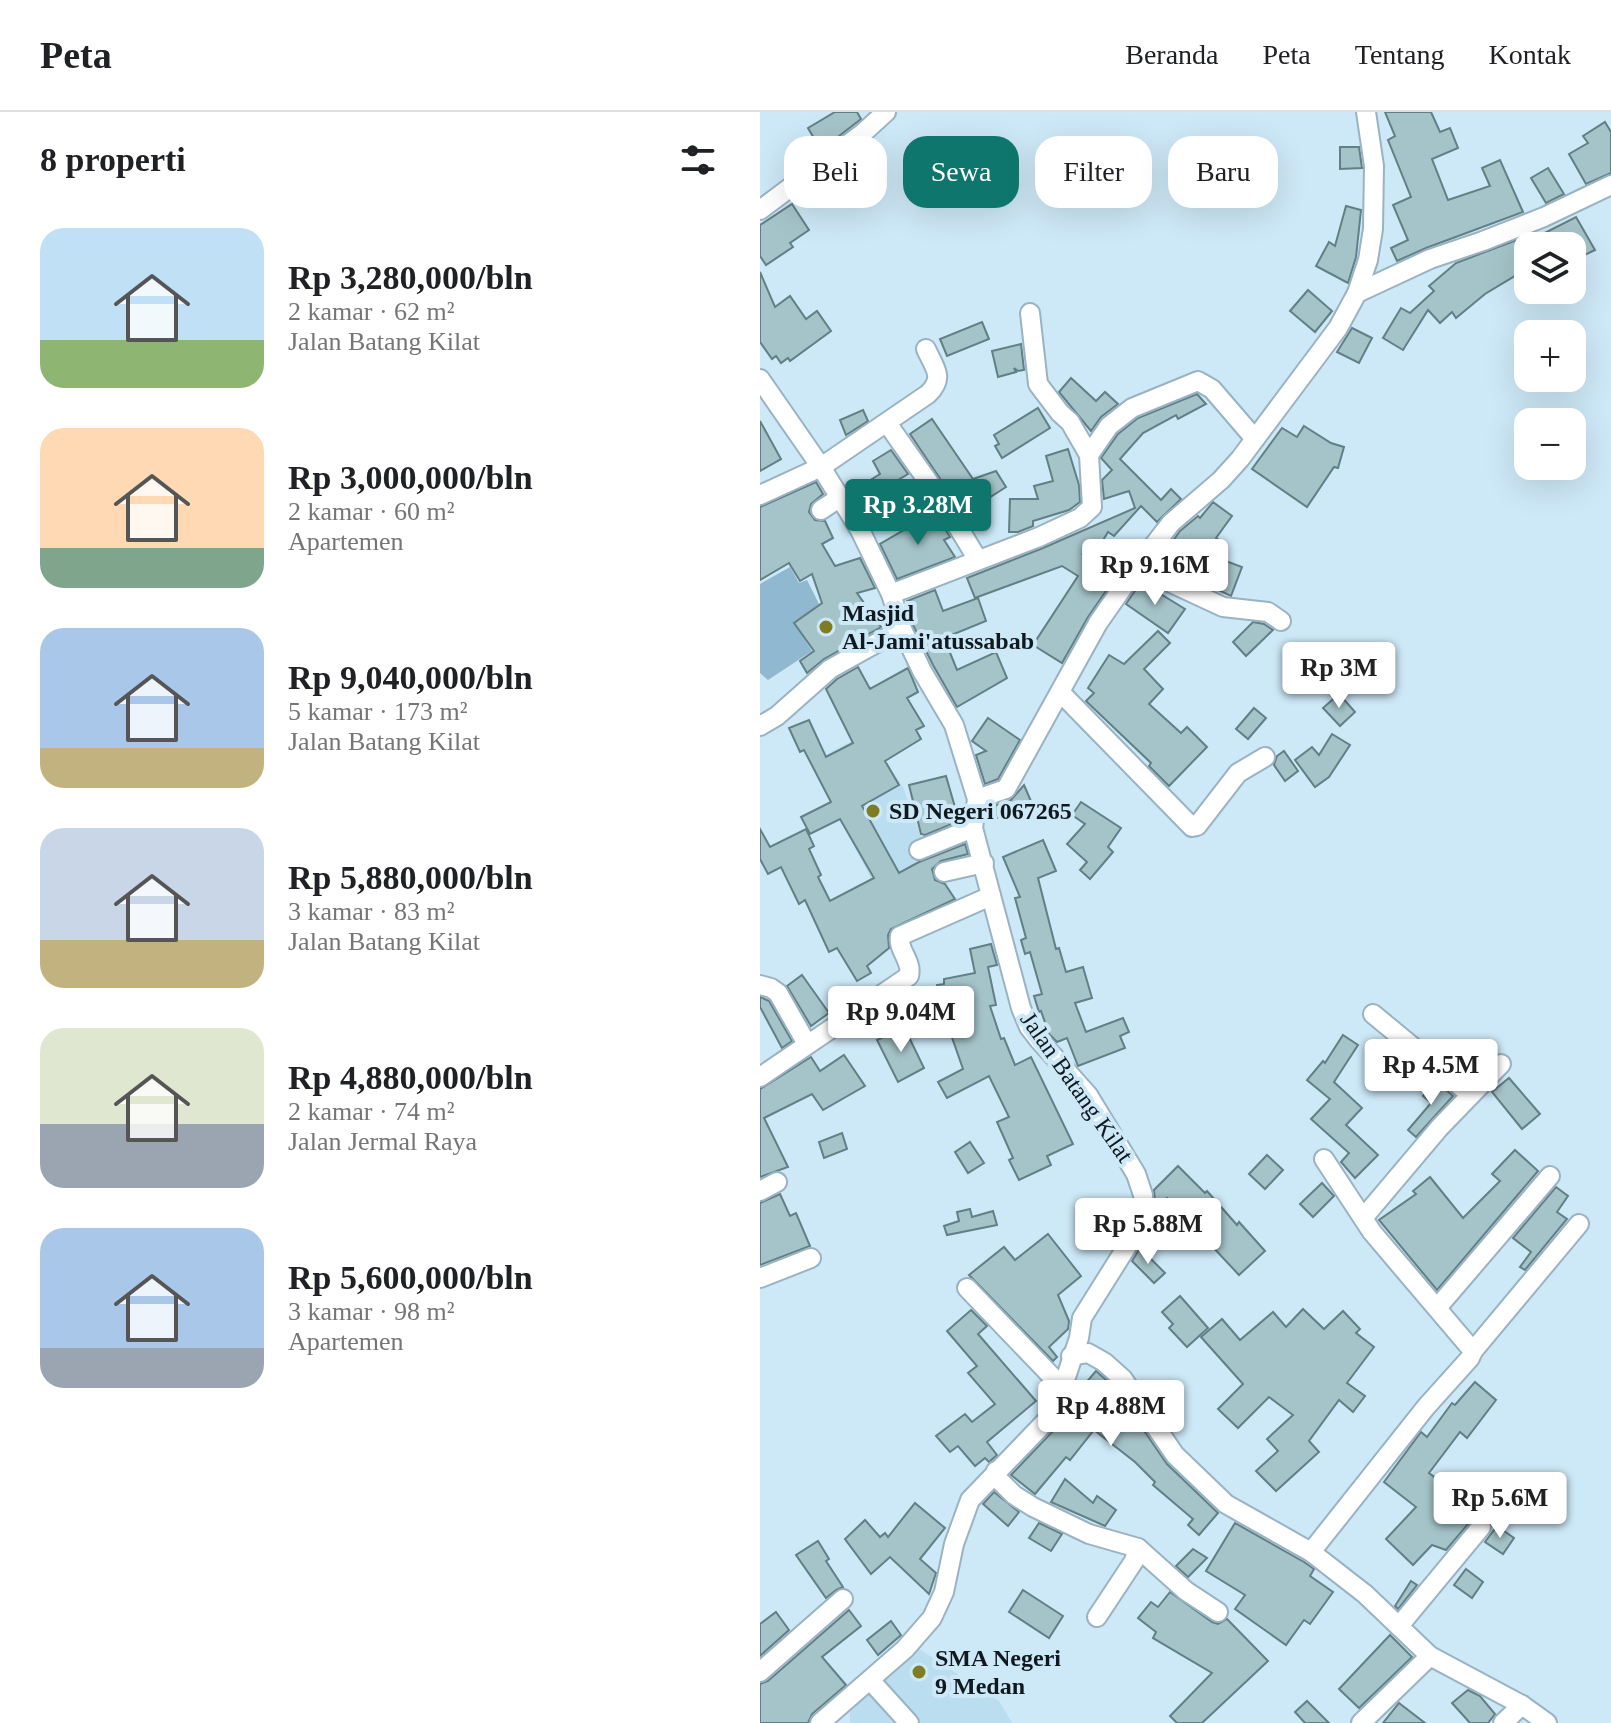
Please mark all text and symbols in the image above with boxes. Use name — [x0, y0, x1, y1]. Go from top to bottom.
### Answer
text: Peta — [40, 34, 112, 76]
text: Beranda — [1125, 39, 1219, 70]
text: Peta — [1263, 39, 1311, 70]
text: Tentang — [1355, 39, 1445, 70]
text: Kontak — [1489, 39, 1571, 70]
chip: Beli — [784, 136, 887, 208]
chip: Sewa — [903, 136, 1019, 208]
chip: Filter — [1035, 136, 1152, 208]
chip: Baru — [1168, 136, 1278, 208]
icon: filters — [676, 138, 720, 182]
text: 8 properti — [40, 141, 186, 178]
map controls — [1514, 232, 1586, 480]
button: layers — [1514, 232, 1586, 304]
text: Rp 3,280,000/bln — [288, 259, 533, 296]
icon: home — [104, 260, 200, 356]
text: 2 kamar · 62 m² — [288, 297, 455, 326]
button: + — [1514, 320, 1586, 392]
text: Jalan Batang Kilat — [288, 327, 480, 356]
button: − — [1514, 408, 1586, 480]
text: Rp 3,000,000/bln — [288, 459, 533, 496]
icon: home — [104, 460, 200, 556]
pin: Rp 3.28M — [835, 479, 1001, 547]
text: Rp 3.28M — [863, 490, 973, 519]
text: 2 kamar · 60 m² — [288, 497, 455, 526]
text: Apartemen — [288, 527, 404, 556]
pin: Rp 9.16M — [1072, 539, 1238, 607]
text: Rp 9.16M — [1100, 550, 1210, 579]
place label: Masjid Al-Jami'atussabab — [842, 600, 1034, 654]
marker: Masjid Al-Jami'atussabab — [817, 618, 835, 636]
pin: Rp 3M — [1283, 642, 1395, 710]
text: Rp 3M — [1300, 653, 1378, 682]
text: Rp 9,040,000/bln — [288, 659, 533, 696]
icon: home — [104, 660, 200, 756]
text: 5 kamar · 173 m² — [288, 697, 468, 726]
text: Jalan Batang Kilat — [288, 727, 480, 756]
place label: SD Negeri 067265 — [889, 798, 1072, 824]
marker: SD Negeri 067265 — [864, 802, 882, 820]
text: Rp 5,880,000/bln — [288, 859, 533, 896]
icon: home — [104, 860, 200, 956]
text: 3 kamar · 83 m² — [288, 897, 455, 926]
text: Jalan Batang Kilat — [288, 927, 480, 956]
pin: Rp 9.04M — [818, 986, 984, 1054]
text: Rp 9.04M — [846, 997, 956, 1026]
street label: Jalan Batang Kilat — [1016, 1007, 1139, 1167]
pin: Rp 4.5M — [1357, 1039, 1505, 1107]
text: Rp 4.5M — [1383, 1050, 1479, 1079]
text: Rp 4,880,000/bln — [288, 1059, 533, 1096]
icon: home — [104, 1060, 200, 1156]
text: 2 kamar · 74 m² — [288, 1097, 455, 1126]
text: Jalan Jermal Raya — [288, 1127, 477, 1156]
pin: Rp 5.88M — [1065, 1198, 1231, 1266]
text: Rp 5.88M — [1093, 1209, 1203, 1238]
text: Rp 5,600,000/bln — [288, 1259, 533, 1296]
icon: home — [104, 1260, 200, 1356]
text: 3 kamar · 98 m² — [288, 1297, 455, 1326]
text: Apartemen — [288, 1327, 404, 1356]
pin: Rp 4.88M — [1028, 1380, 1194, 1448]
text: Rp 4.88M — [1056, 1391, 1166, 1420]
pin: Rp 5.6M — [1426, 1472, 1574, 1540]
text: Rp 5.6M — [1452, 1483, 1548, 1512]
place label: SMA Negeri 9 Medan — [935, 1645, 1061, 1699]
marker: SMA Negeri 9 Medan — [910, 1663, 928, 1681]

